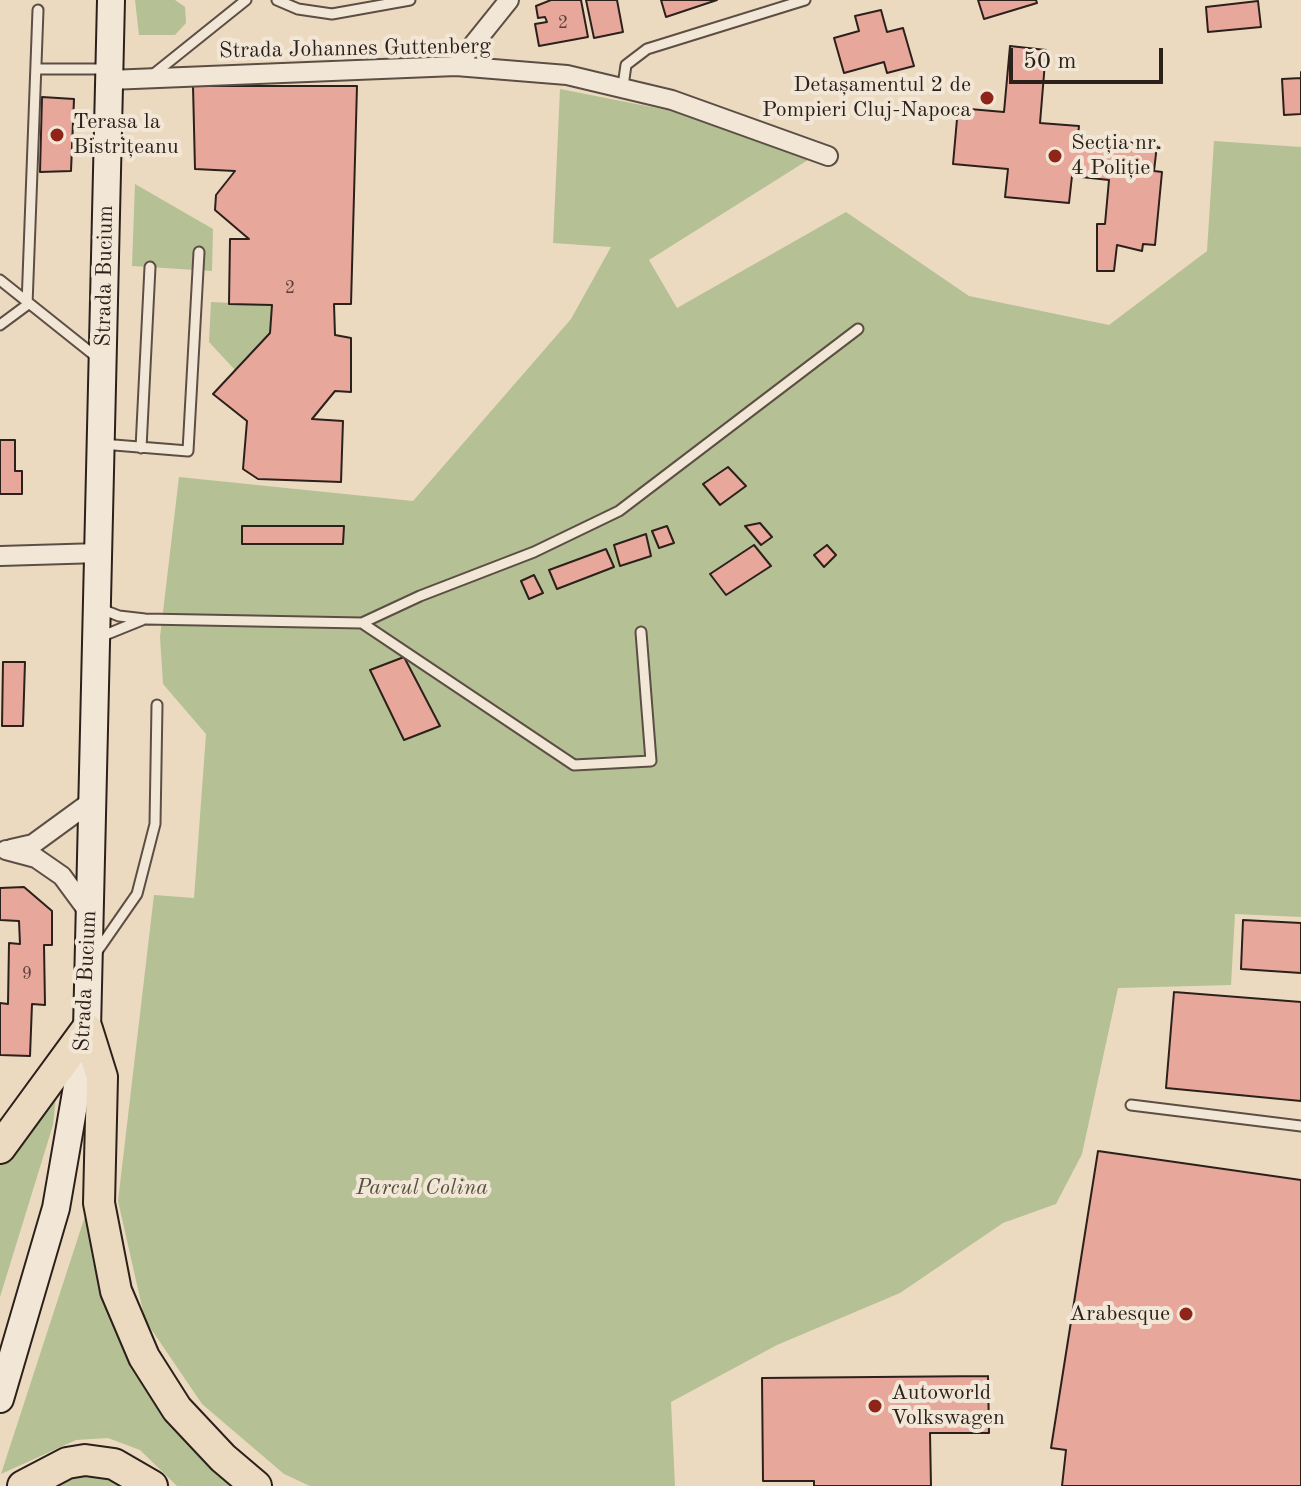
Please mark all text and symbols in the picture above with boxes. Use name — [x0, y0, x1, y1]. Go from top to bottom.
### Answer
house number: 2 — [558, 12, 568, 34]
scale bar — [1013, 32, 1167, 82]
street label: Strada Johannes Guttenberg — [219, 33, 491, 65]
text: 50 m — [1023, 50, 1077, 74]
place label: Detașamentul 2 de Pompieri Cluj-Napoca — [762, 72, 971, 124]
marker: Detașamentul 2 de Pompieri Cluj-Napoca — [978, 89, 996, 107]
place label: Terasa la Bistrițeanu — [73, 109, 179, 160]
marker: Terasa la Bistrițeanu — [48, 126, 66, 144]
place label: Secția nr. 4 Poliție — [1071, 130, 1162, 182]
marker: Secția nr. 4 Poliție — [1046, 147, 1064, 165]
street label: Strada Bucium — [91, 205, 119, 347]
house number: 2 — [285, 277, 295, 299]
street label: Strada Bucium — [69, 910, 103, 1052]
house number: 9 — [22, 963, 32, 985]
park label: Parcul Colina — [356, 1175, 488, 1201]
place label: Arabesque — [1069, 1301, 1170, 1327]
marker: Arabesque — [1177, 1305, 1195, 1323]
place label: Autoworld Volkswagen — [891, 1380, 1005, 1432]
marker: Autoworld Volkswagen — [866, 1397, 884, 1415]

